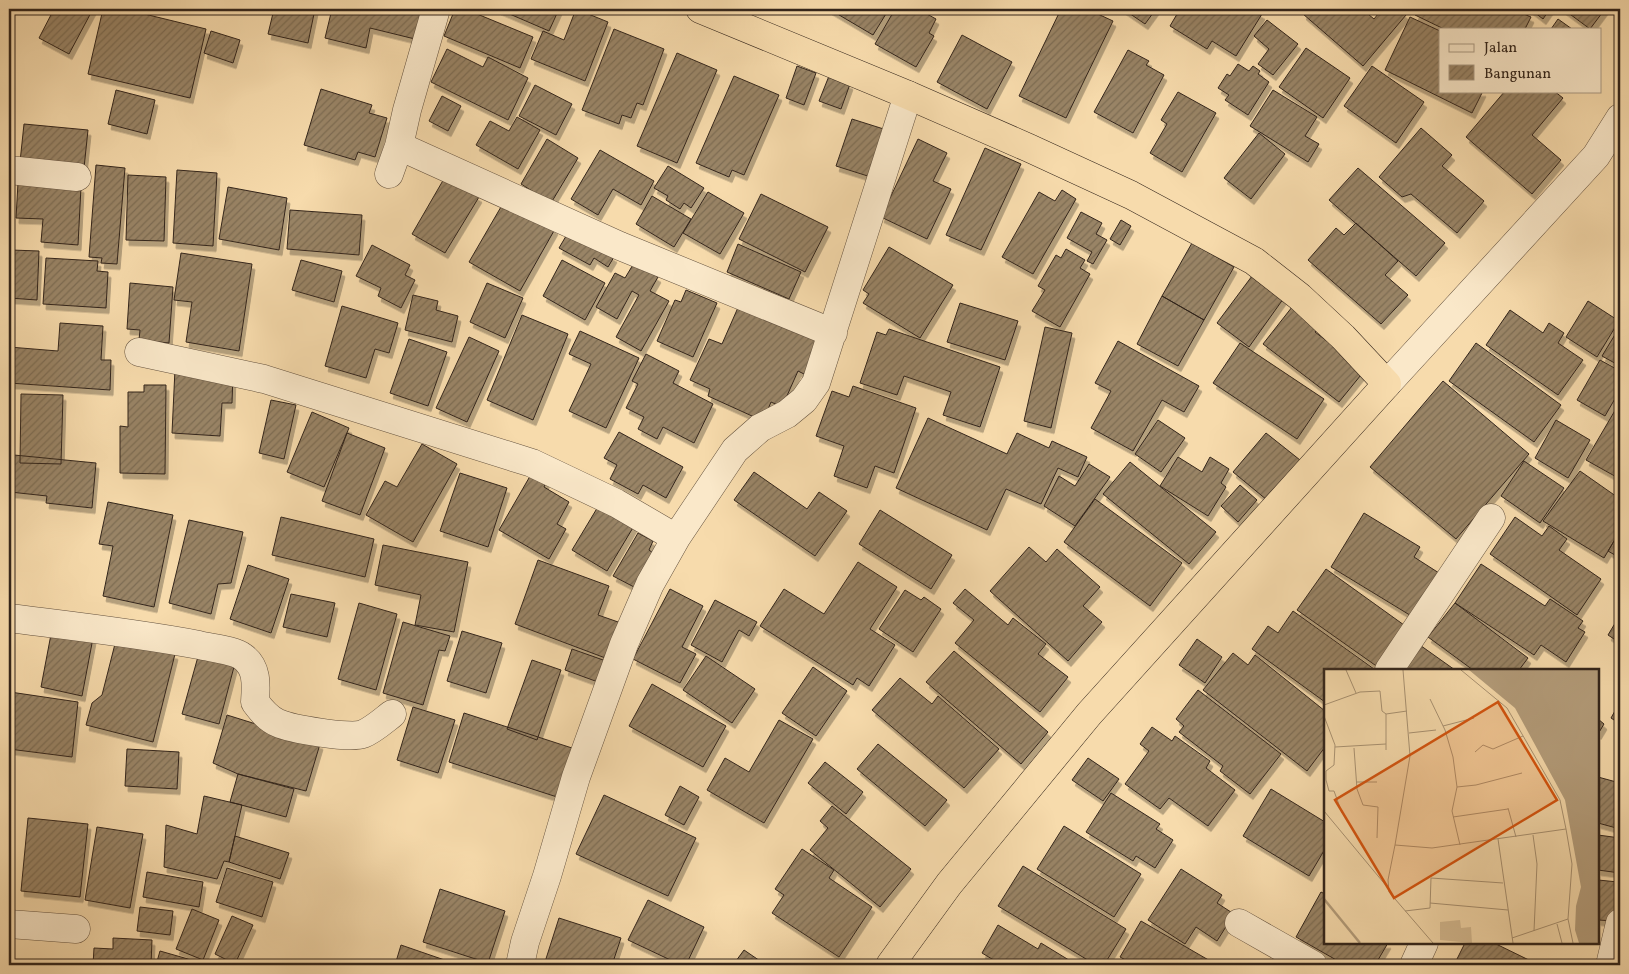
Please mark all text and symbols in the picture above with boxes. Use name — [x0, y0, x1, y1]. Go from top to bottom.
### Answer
legend — [1439, 28, 1602, 92]
text: Jalan — [1484, 38, 1517, 59]
text: Bangunan — [1484, 64, 1551, 85]
inset map — [1324, 669, 1599, 944]

